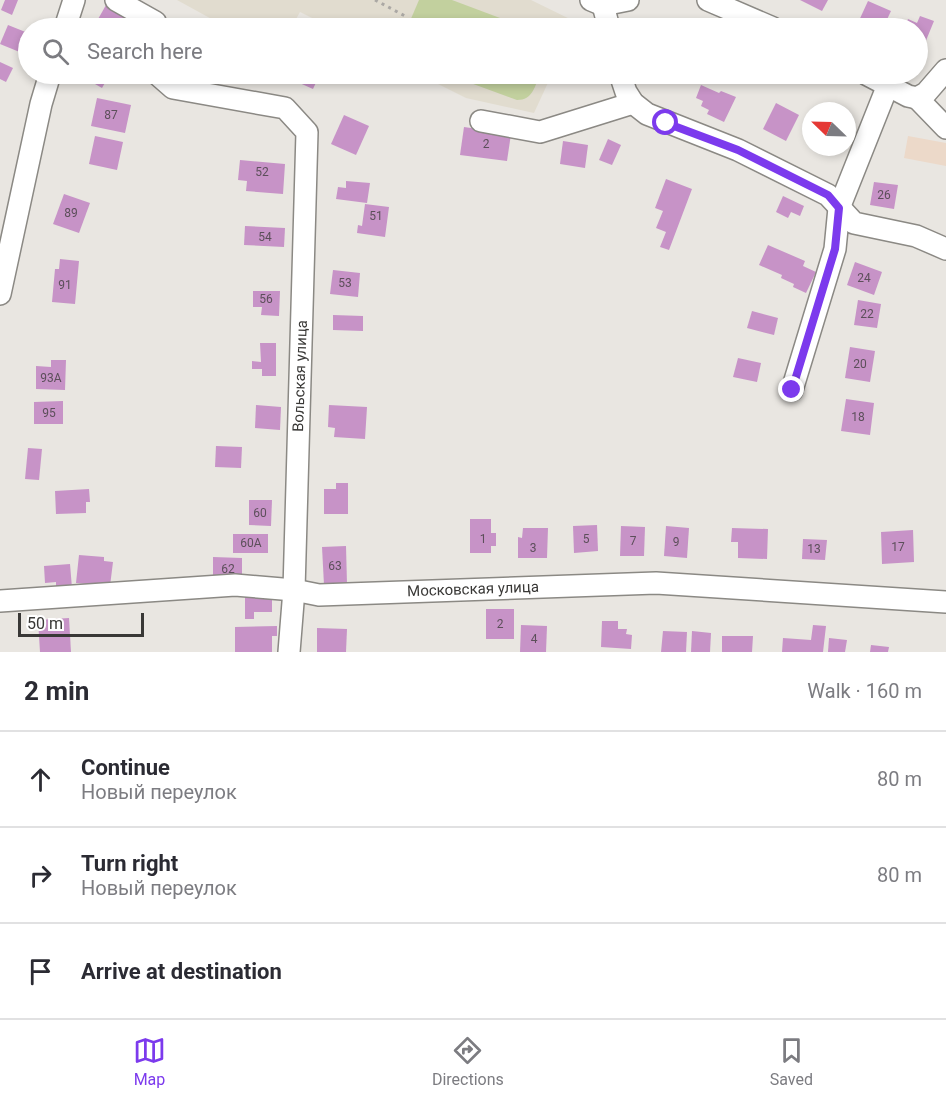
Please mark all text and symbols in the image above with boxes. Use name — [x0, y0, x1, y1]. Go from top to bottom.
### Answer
search box — [18, 18, 928, 84]
icon: search — [39, 35, 72, 68]
text: Search here — [87, 39, 203, 64]
north arrow — [802, 102, 856, 156]
house number: 87 — [104, 108, 118, 122]
route start — [652, 109, 678, 135]
house number: 2 — [483, 137, 490, 151]
house number: 52 — [255, 165, 269, 179]
house number: 26 — [877, 188, 891, 202]
house number: 89 — [64, 206, 78, 220]
house number: 51 — [369, 209, 383, 223]
house number: 54 — [258, 230, 272, 244]
house number: 24 — [857, 271, 871, 285]
house number: 53 — [338, 276, 352, 290]
house number: 91 — [58, 278, 72, 292]
house number: 56 — [259, 292, 273, 306]
house number: 22 — [860, 307, 874, 321]
street label: Вольская улица — [289, 320, 311, 432]
house number: 20 — [853, 357, 867, 371]
house number: 93А — [40, 371, 62, 385]
route end — [778, 376, 804, 402]
house number: 95 — [42, 406, 56, 420]
house number: 18 — [851, 410, 865, 424]
house number: 60 — [253, 506, 267, 520]
house number: 1 — [480, 532, 486, 546]
house number: 5 — [583, 532, 590, 546]
house number: 7 — [630, 534, 637, 548]
house number: 9 — [673, 535, 679, 549]
house number: 60А — [240, 536, 262, 550]
house number: 17 — [891, 540, 905, 554]
house number: 3 — [530, 541, 536, 555]
house number: 13 — [807, 542, 821, 556]
house number: 63 — [328, 559, 342, 573]
house number: 62 — [221, 562, 235, 576]
street label: Московская улица — [407, 578, 539, 600]
scale bar — [18, 610, 144, 638]
text: 50 m — [27, 614, 63, 633]
house number: 2 — [497, 617, 504, 631]
house number: 4 — [531, 632, 538, 646]
text: 2 min — [24, 676, 89, 706]
text: Walk · 160 m — [807, 679, 922, 703]
text: Continue — [81, 755, 170, 780]
icon: ahead — [24, 763, 57, 796]
text: 80 m — [877, 767, 922, 791]
text: Новый переулок — [81, 780, 237, 804]
text: Turn right — [81, 851, 178, 876]
icon: right — [24, 859, 57, 892]
text: 80 m — [877, 863, 922, 887]
text: Новый переулок — [81, 876, 237, 900]
icon: arrive — [24, 955, 57, 988]
text: Arrive at destination — [81, 959, 282, 984]
tab: Map — [133, 1034, 166, 1089]
tab: Directions — [432, 1034, 504, 1089]
tab: Saved — [770, 1034, 813, 1089]

